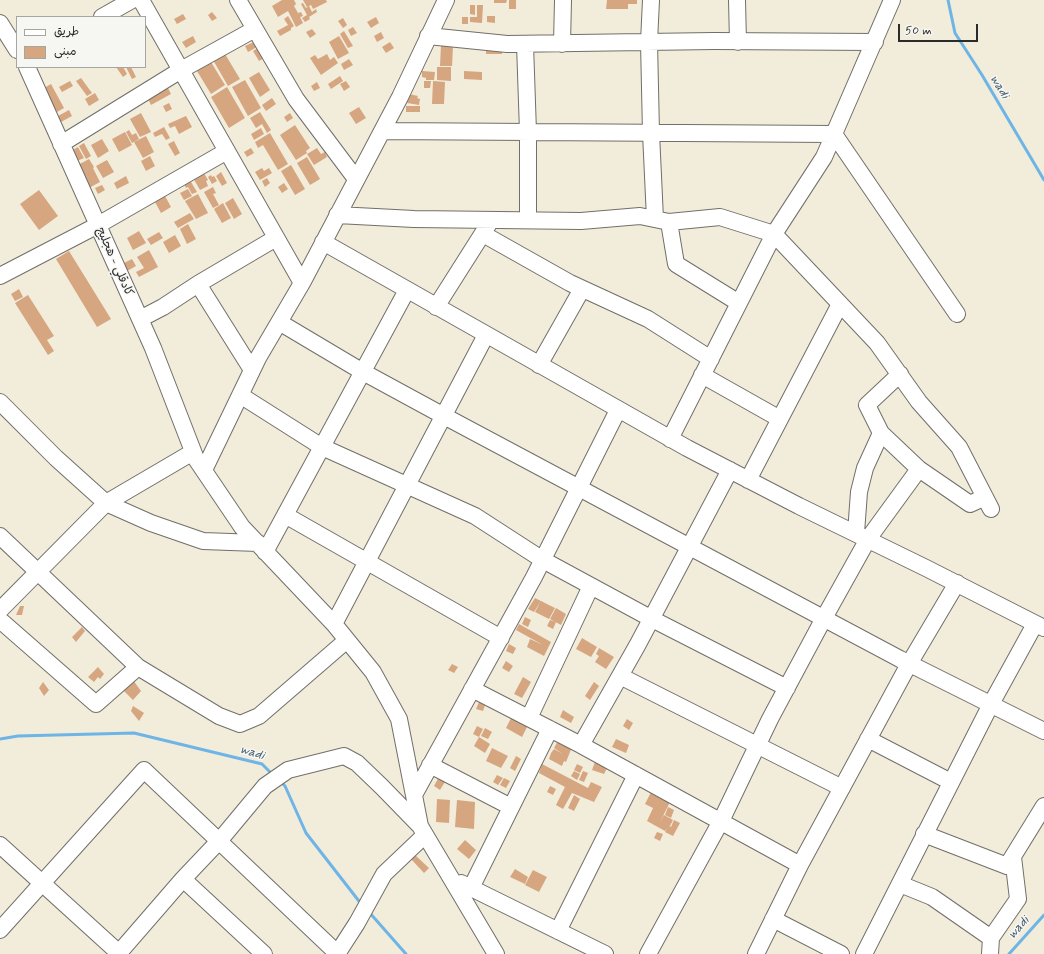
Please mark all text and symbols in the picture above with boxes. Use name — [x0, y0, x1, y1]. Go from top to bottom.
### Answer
legend — [16, 16, 146, 68]
scale bar — [900, 16, 980, 42]
text: 50 m — [905, 23, 932, 39]
text: طريق — [54, 24, 79, 40]
text: مبنى — [54, 44, 77, 60]
water label: wadi — [986, 72, 1012, 102]
street label: كادقلي - هجليج — [92, 225, 136, 299]
water label: wadi — [238, 742, 266, 764]
water label: wadi — [1005, 913, 1033, 943]

